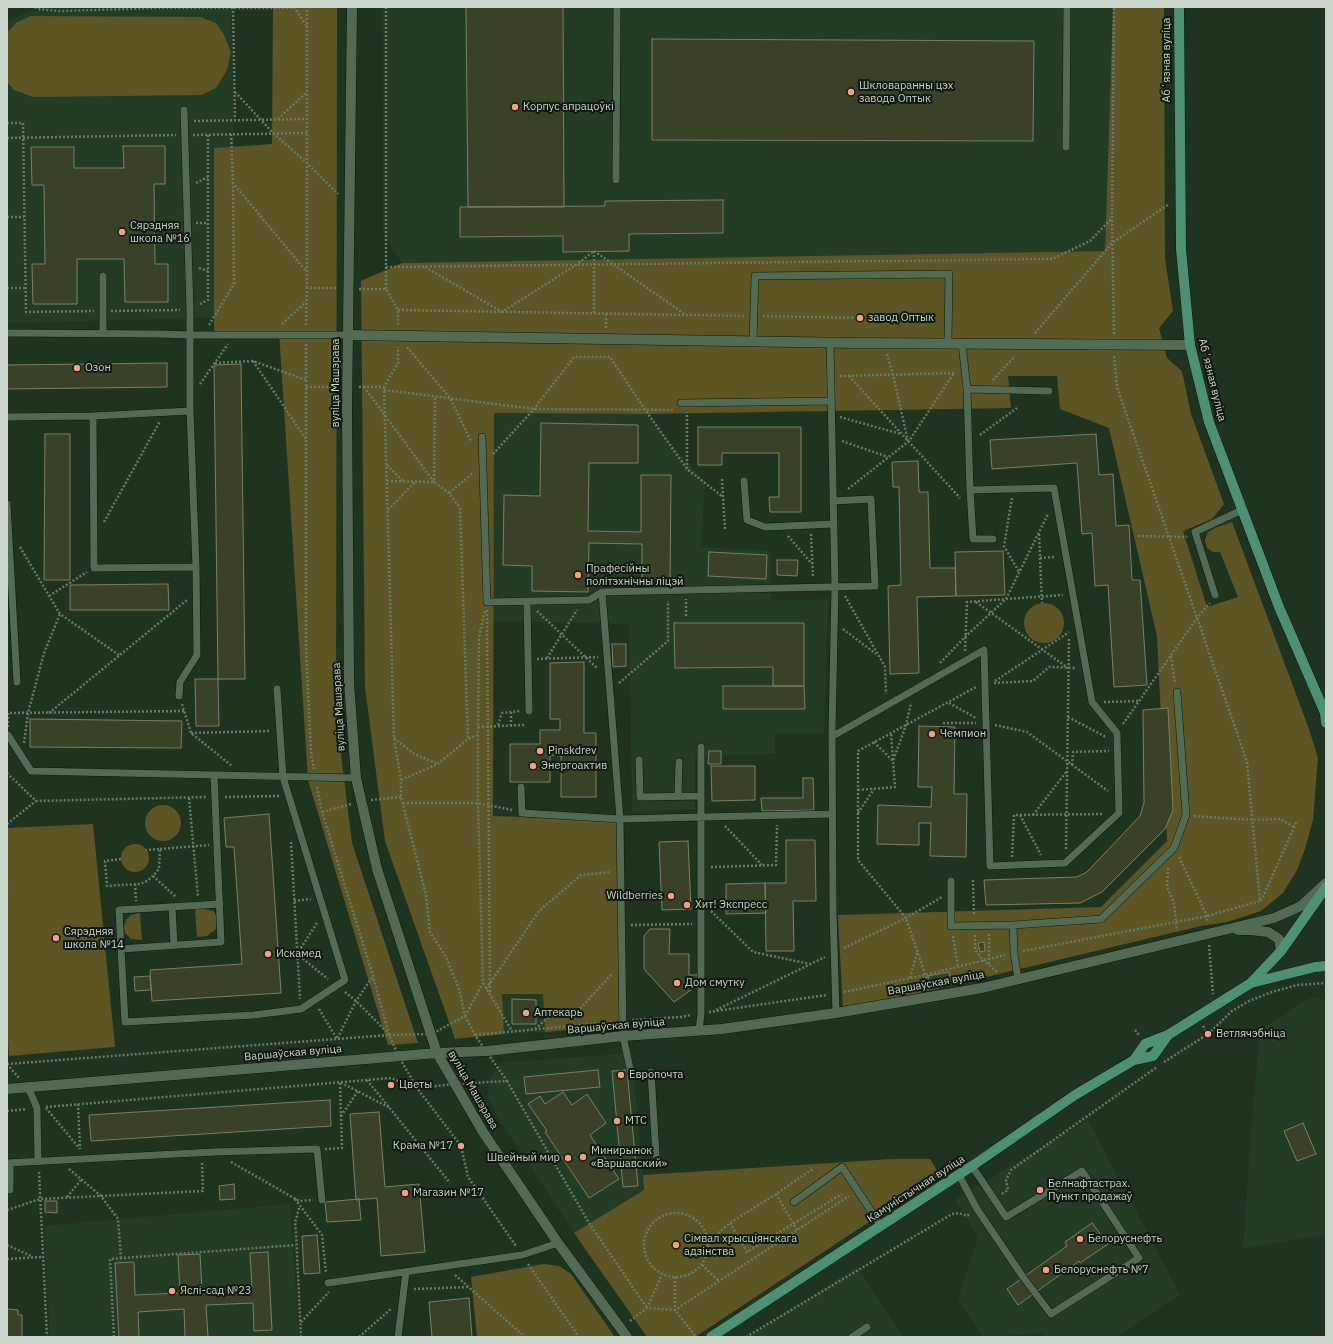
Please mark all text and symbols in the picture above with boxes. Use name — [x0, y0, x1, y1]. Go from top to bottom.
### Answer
street label: Абʼязная вуліца — [1160, 18, 1174, 102]
place label: Шкловаранны цэх завода Оптык — [859, 79, 953, 105]
marker: Шкловаранны цэх завода Оптык — [846, 87, 856, 97]
place label: Корпус апрацоўкі — [523, 100, 614, 114]
marker: Корпус апрацоўкі — [510, 102, 520, 112]
place label: Сярэдняя школа №16 — [130, 219, 190, 245]
marker: Сярэдняя школа №16 — [117, 227, 127, 237]
place label: завод Оптык — [868, 311, 934, 325]
marker: завод Оптык — [855, 313, 865, 323]
street label: Абʼязная вуліца — [1195, 337, 1229, 423]
street label: вуліца Машэрава — [329, 339, 343, 427]
place label: Озон — [85, 361, 111, 375]
marker: Озон — [72, 363, 82, 373]
place label: Прафесійны політэхнічны ліцэй — [586, 562, 684, 588]
marker: Прафесійны політэхнічны ліцэй — [573, 570, 583, 580]
street label: вуліца Машэрава — [330, 662, 348, 752]
place label: Чемпион — [940, 727, 986, 741]
marker: Чемпион — [927, 729, 937, 739]
place label: Pinskdrev — [548, 744, 596, 758]
marker: Pinskdrev — [535, 746, 545, 756]
place label: Энергоактив — [541, 759, 607, 773]
marker: Энергоактив — [528, 761, 538, 771]
place label: Wildberries — [606, 889, 663, 903]
marker: Wildberries — [666, 891, 676, 901]
place label: Хит! Экспресс — [695, 898, 767, 912]
marker: Хит! Экспресс — [682, 900, 692, 910]
place label: Сярэдняя школа №14 — [64, 925, 124, 951]
marker: Сярэдняя школа №14 — [51, 933, 61, 943]
place label: Искамед — [276, 947, 321, 961]
marker: Искамед — [263, 949, 273, 959]
street label: Варшаўская вуліца — [887, 968, 985, 998]
place label: Дом смутку — [685, 976, 745, 990]
marker: Дом смутку — [672, 978, 682, 988]
place label: Аптекарь — [534, 1006, 582, 1020]
marker: Аптекарь — [521, 1008, 531, 1018]
street label: Варшаўская вуліца — [567, 1015, 665, 1037]
place label: Ветлячэбніца — [1216, 1027, 1286, 1041]
marker: Ветлячэбніца — [1203, 1029, 1213, 1039]
street label: Варшаўская вуліца — [244, 1042, 342, 1064]
street label: вуліца Машэрава — [445, 1048, 501, 1132]
place label: Европочта — [629, 1068, 683, 1082]
marker: Европочта — [616, 1070, 626, 1080]
place label: Цветы — [399, 1078, 432, 1092]
marker: Цветы — [386, 1080, 396, 1090]
place label: МТС — [625, 1114, 647, 1128]
marker: МТС — [612, 1116, 622, 1126]
place label: Крама №17 — [393, 1139, 453, 1153]
marker: Крама №17 — [456, 1141, 466, 1151]
place label: Минирынок «Варшавский» — [591, 1144, 667, 1170]
place label: Швейный мир — [487, 1151, 560, 1165]
marker: Минирынок «Варшавский» — [578, 1152, 588, 1162]
street label: Камуністычная вуліца — [865, 1152, 967, 1226]
marker: Швейный мир — [563, 1153, 573, 1163]
place label: Белнафтастрах. Пункт продажаў — [1048, 1177, 1132, 1203]
marker: Белнафтастрах. Пункт продажаў — [1035, 1185, 1045, 1195]
place label: Магазин №17 — [413, 1186, 484, 1200]
marker: Магазин №17 — [400, 1188, 410, 1198]
place label: Сімвал хрысціянскага адзінства — [684, 1232, 797, 1258]
place label: Белоруснефть — [1088, 1232, 1162, 1246]
marker: Белоруснефть — [1075, 1234, 1085, 1244]
marker: Сімвал хрысціянскага адзінства — [671, 1240, 681, 1250]
place label: Белоруснефть №7 — [1054, 1263, 1149, 1277]
marker: Белоруснефть №7 — [1041, 1265, 1051, 1275]
place label: Яслі-сад №23 — [180, 1284, 251, 1298]
marker: Яслі-сад №23 — [167, 1286, 177, 1296]

